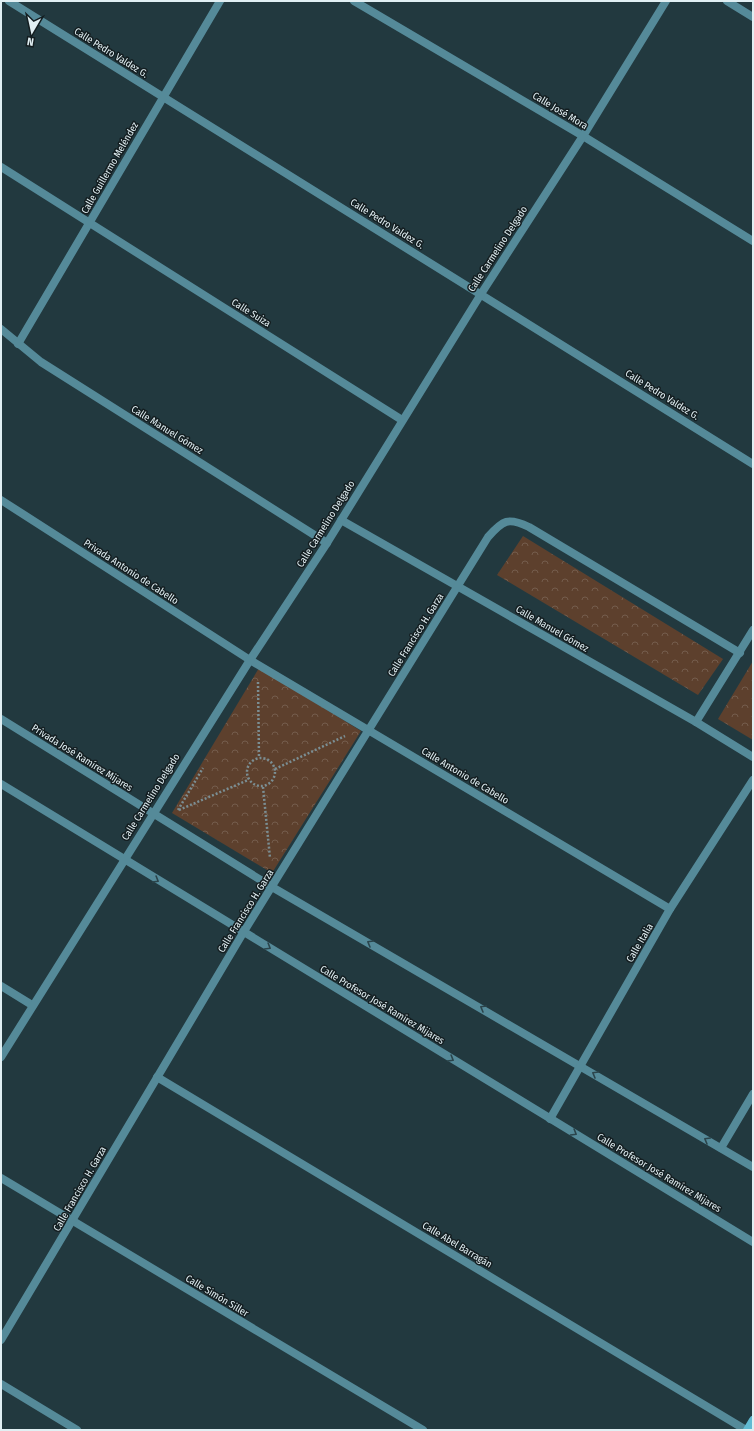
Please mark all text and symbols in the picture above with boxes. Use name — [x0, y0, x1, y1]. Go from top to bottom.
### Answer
north arrow — [12, 12, 52, 52]
street label: Calle Pedro Valdez G. — [72, 25, 150, 81]
text: N — [26, 34, 35, 48]
street label: Calle José Mora — [530, 90, 590, 132]
street label: Calle Guillermo Meléndez — [79, 120, 141, 216]
street label: Calle Pedro Valdez G. — [348, 196, 426, 252]
street label: Calle Carmelino Delgado — [466, 204, 530, 294]
street label: Calle Suiza — [229, 296, 273, 330]
street label: Calle Pedro Valdez G. — [623, 367, 701, 423]
street label: Calle Manuel Gómez — [129, 403, 205, 457]
street label: Calle Carmelino Delgado — [294, 479, 358, 569]
street label: Privada Antonio de Cabello — [81, 537, 181, 607]
street label: Calle Francisco H. Garza — [386, 591, 447, 679]
street label: Calle Manuel Gómez — [513, 603, 591, 655]
street label: Privada José Ramírez Mijares — [29, 721, 135, 794]
street label: Calle Antonio de Cabello — [419, 745, 511, 807]
street label: Calle Carmelino Delgado — [119, 752, 183, 842]
street label: Calle Francisco H. Garza — [216, 867, 277, 955]
one-way arrow — [152, 876, 159, 883]
street label: Calle Italia — [624, 921, 656, 965]
one-way arrow — [367, 941, 374, 948]
one-way arrow — [264, 943, 271, 950]
street label: Calle Profesor José Ramírez Mijares — [318, 962, 447, 1047]
one-way arrow — [480, 1006, 487, 1013]
one-way arrow — [447, 1054, 454, 1061]
one-way arrow — [592, 1071, 599, 1078]
one-way arrow — [570, 1129, 577, 1136]
street label: Calle Profesor José Ramírez Mijares — [595, 1130, 724, 1215]
one-way arrow — [704, 1137, 711, 1144]
street label: Calle Francisco H. Garza — [51, 1144, 109, 1233]
street label: Calle Abel Barragán — [420, 1219, 494, 1271]
street label: Calle Simón Siller — [183, 1272, 251, 1320]

